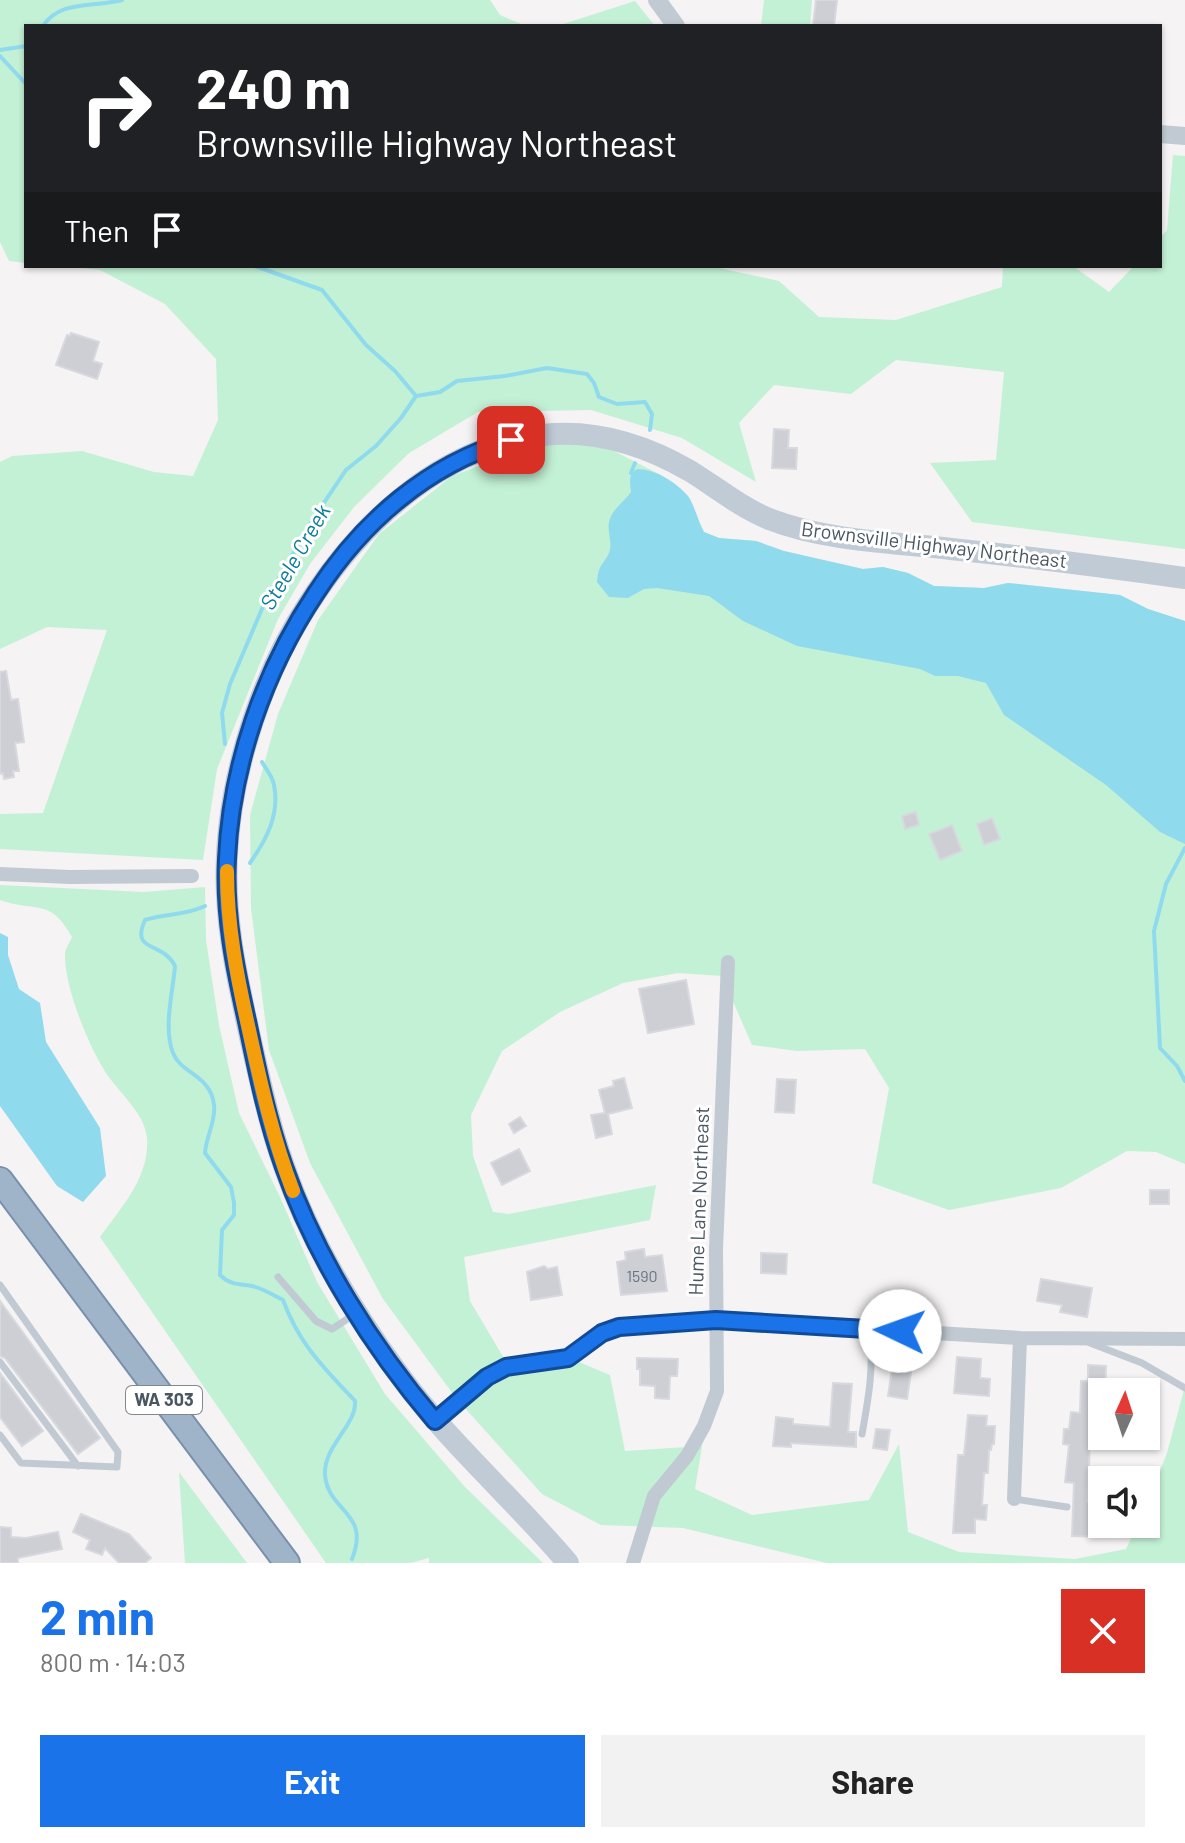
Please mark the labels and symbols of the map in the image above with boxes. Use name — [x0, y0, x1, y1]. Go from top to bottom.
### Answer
pin — [477, 406, 545, 474]
water label: Steele Creek — [254, 499, 335, 614]
street label: Brownsville Highway Northeast — [800, 516, 1068, 572]
street label: Hume Lane Northeast — [683, 1106, 713, 1296]
house number: 1590 — [626, 1266, 658, 1285]
position arrow — [858, 1289, 942, 1373]
north arrow — [1088, 1378, 1160, 1450]
road number: WA 303 — [126, 1386, 202, 1414]

